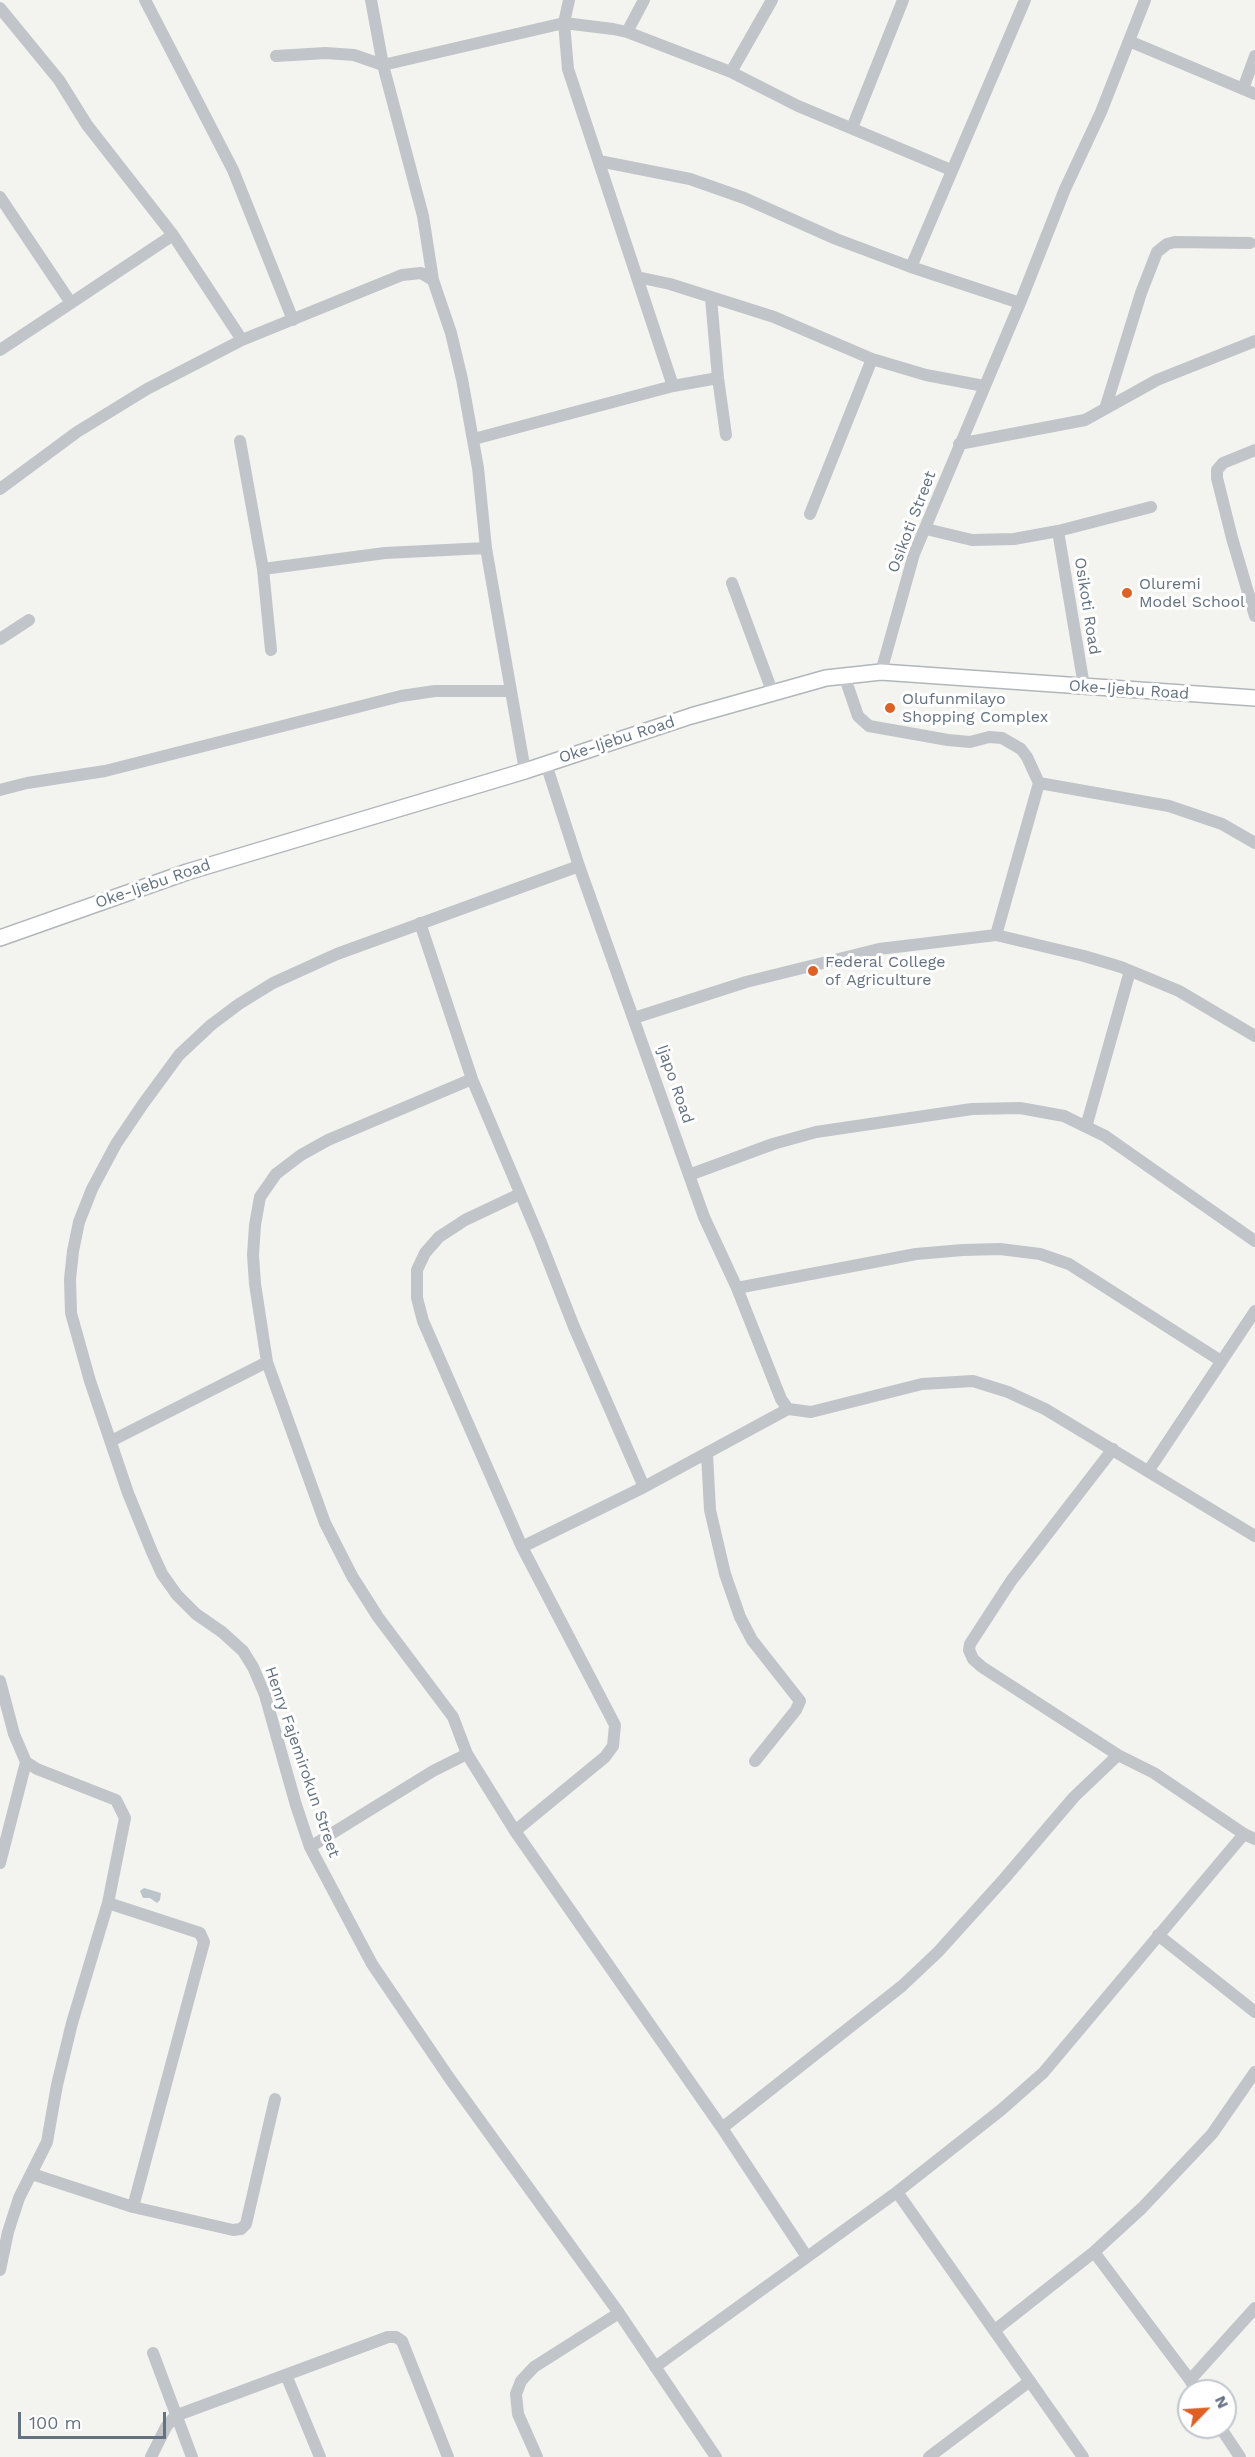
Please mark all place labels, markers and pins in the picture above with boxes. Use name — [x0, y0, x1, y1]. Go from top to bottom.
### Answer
place label: Oluremi Model School — [1139, 574, 1245, 612]
marker: Oluremi Model School — [1120, 586, 1134, 600]
place label: Olufunmilayo Shopping Complex — [902, 689, 1048, 727]
marker: Olufunmilayo Shopping Complex — [883, 701, 897, 715]
place label: Federal College of Agriculture — [825, 952, 945, 990]
marker: Federal College of Agriculture — [806, 964, 820, 978]

